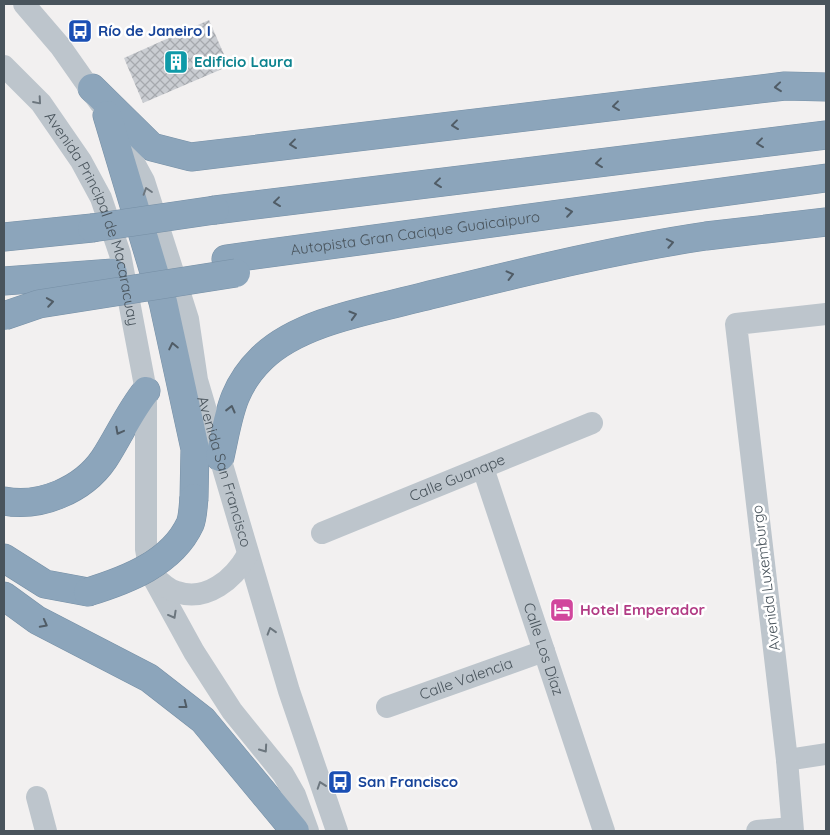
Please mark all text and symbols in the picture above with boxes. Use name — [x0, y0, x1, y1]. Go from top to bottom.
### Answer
bus stop icon: Río de Janeiro I — [67, 18, 93, 44]
place label: Río de Janeiro I — [98, 21, 211, 40]
building icon: Edificio Laura — [163, 49, 189, 75]
place label: Edificio Laura — [194, 52, 293, 71]
one-way arrow — [773, 81, 781, 92]
one-way arrow — [32, 95, 41, 104]
one-way arrow — [612, 100, 620, 111]
street label: Avenida Principal de Macaracuay — [41, 108, 143, 327]
one-way arrow — [450, 119, 458, 130]
one-way arrow — [756, 137, 764, 148]
one-way arrow — [289, 138, 297, 149]
one-way arrow — [595, 157, 603, 168]
one-way arrow — [434, 177, 442, 187]
one-way arrow — [143, 187, 153, 196]
one-way arrow — [272, 196, 280, 207]
street label: Autopista Gran Cacique Guaicaipuro — [289, 207, 541, 259]
one-way arrow — [566, 207, 574, 218]
one-way arrow — [665, 238, 674, 249]
one-way arrow — [506, 270, 515, 281]
one-way arrow — [46, 298, 55, 308]
one-way arrow — [348, 311, 357, 321]
one-way arrow — [168, 342, 178, 351]
street label: Avenida San Francisco — [193, 394, 256, 549]
one-way arrow — [225, 405, 236, 414]
one-way arrow — [116, 426, 126, 435]
street label: Calle Guanape — [406, 449, 508, 505]
street label: Avenida Luxemburgo — [747, 504, 784, 652]
hotel icon: Hotel Emperador — [549, 597, 575, 623]
street label: Calle Los Díaz — [520, 600, 568, 698]
place label: Hotel Emperador — [580, 600, 706, 619]
one-way arrow — [167, 609, 177, 618]
one-way arrow — [39, 617, 48, 627]
one-way arrow — [266, 627, 276, 635]
street label: Calle Valencia — [417, 653, 515, 704]
one-way arrow — [178, 700, 187, 708]
one-way arrow — [258, 744, 267, 753]
bus stop icon: San Francisco — [327, 769, 353, 795]
place label: San Francisco — [358, 772, 458, 791]
one-way arrow — [317, 781, 327, 790]

